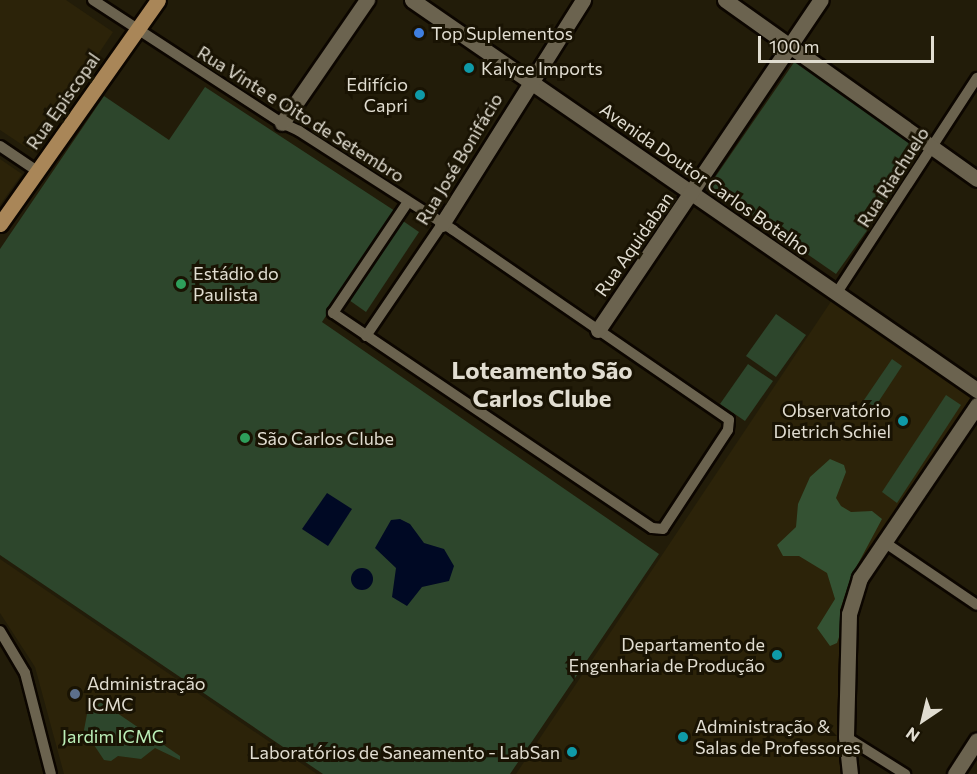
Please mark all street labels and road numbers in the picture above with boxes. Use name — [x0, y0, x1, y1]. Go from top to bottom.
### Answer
street label: Rua Vinte e Oito de Setembro — [193, 41, 409, 187]
street label: Rua Episcopal — [22, 48, 104, 154]
street label: Rua José Bonifácio — [411, 89, 507, 229]
street label: Avenida Doutor Carlos Botelho — [596, 98, 814, 260]
street label: Rua Riachuelo — [853, 123, 933, 231]
street label: Rua Aquidaban — [590, 188, 678, 300]

